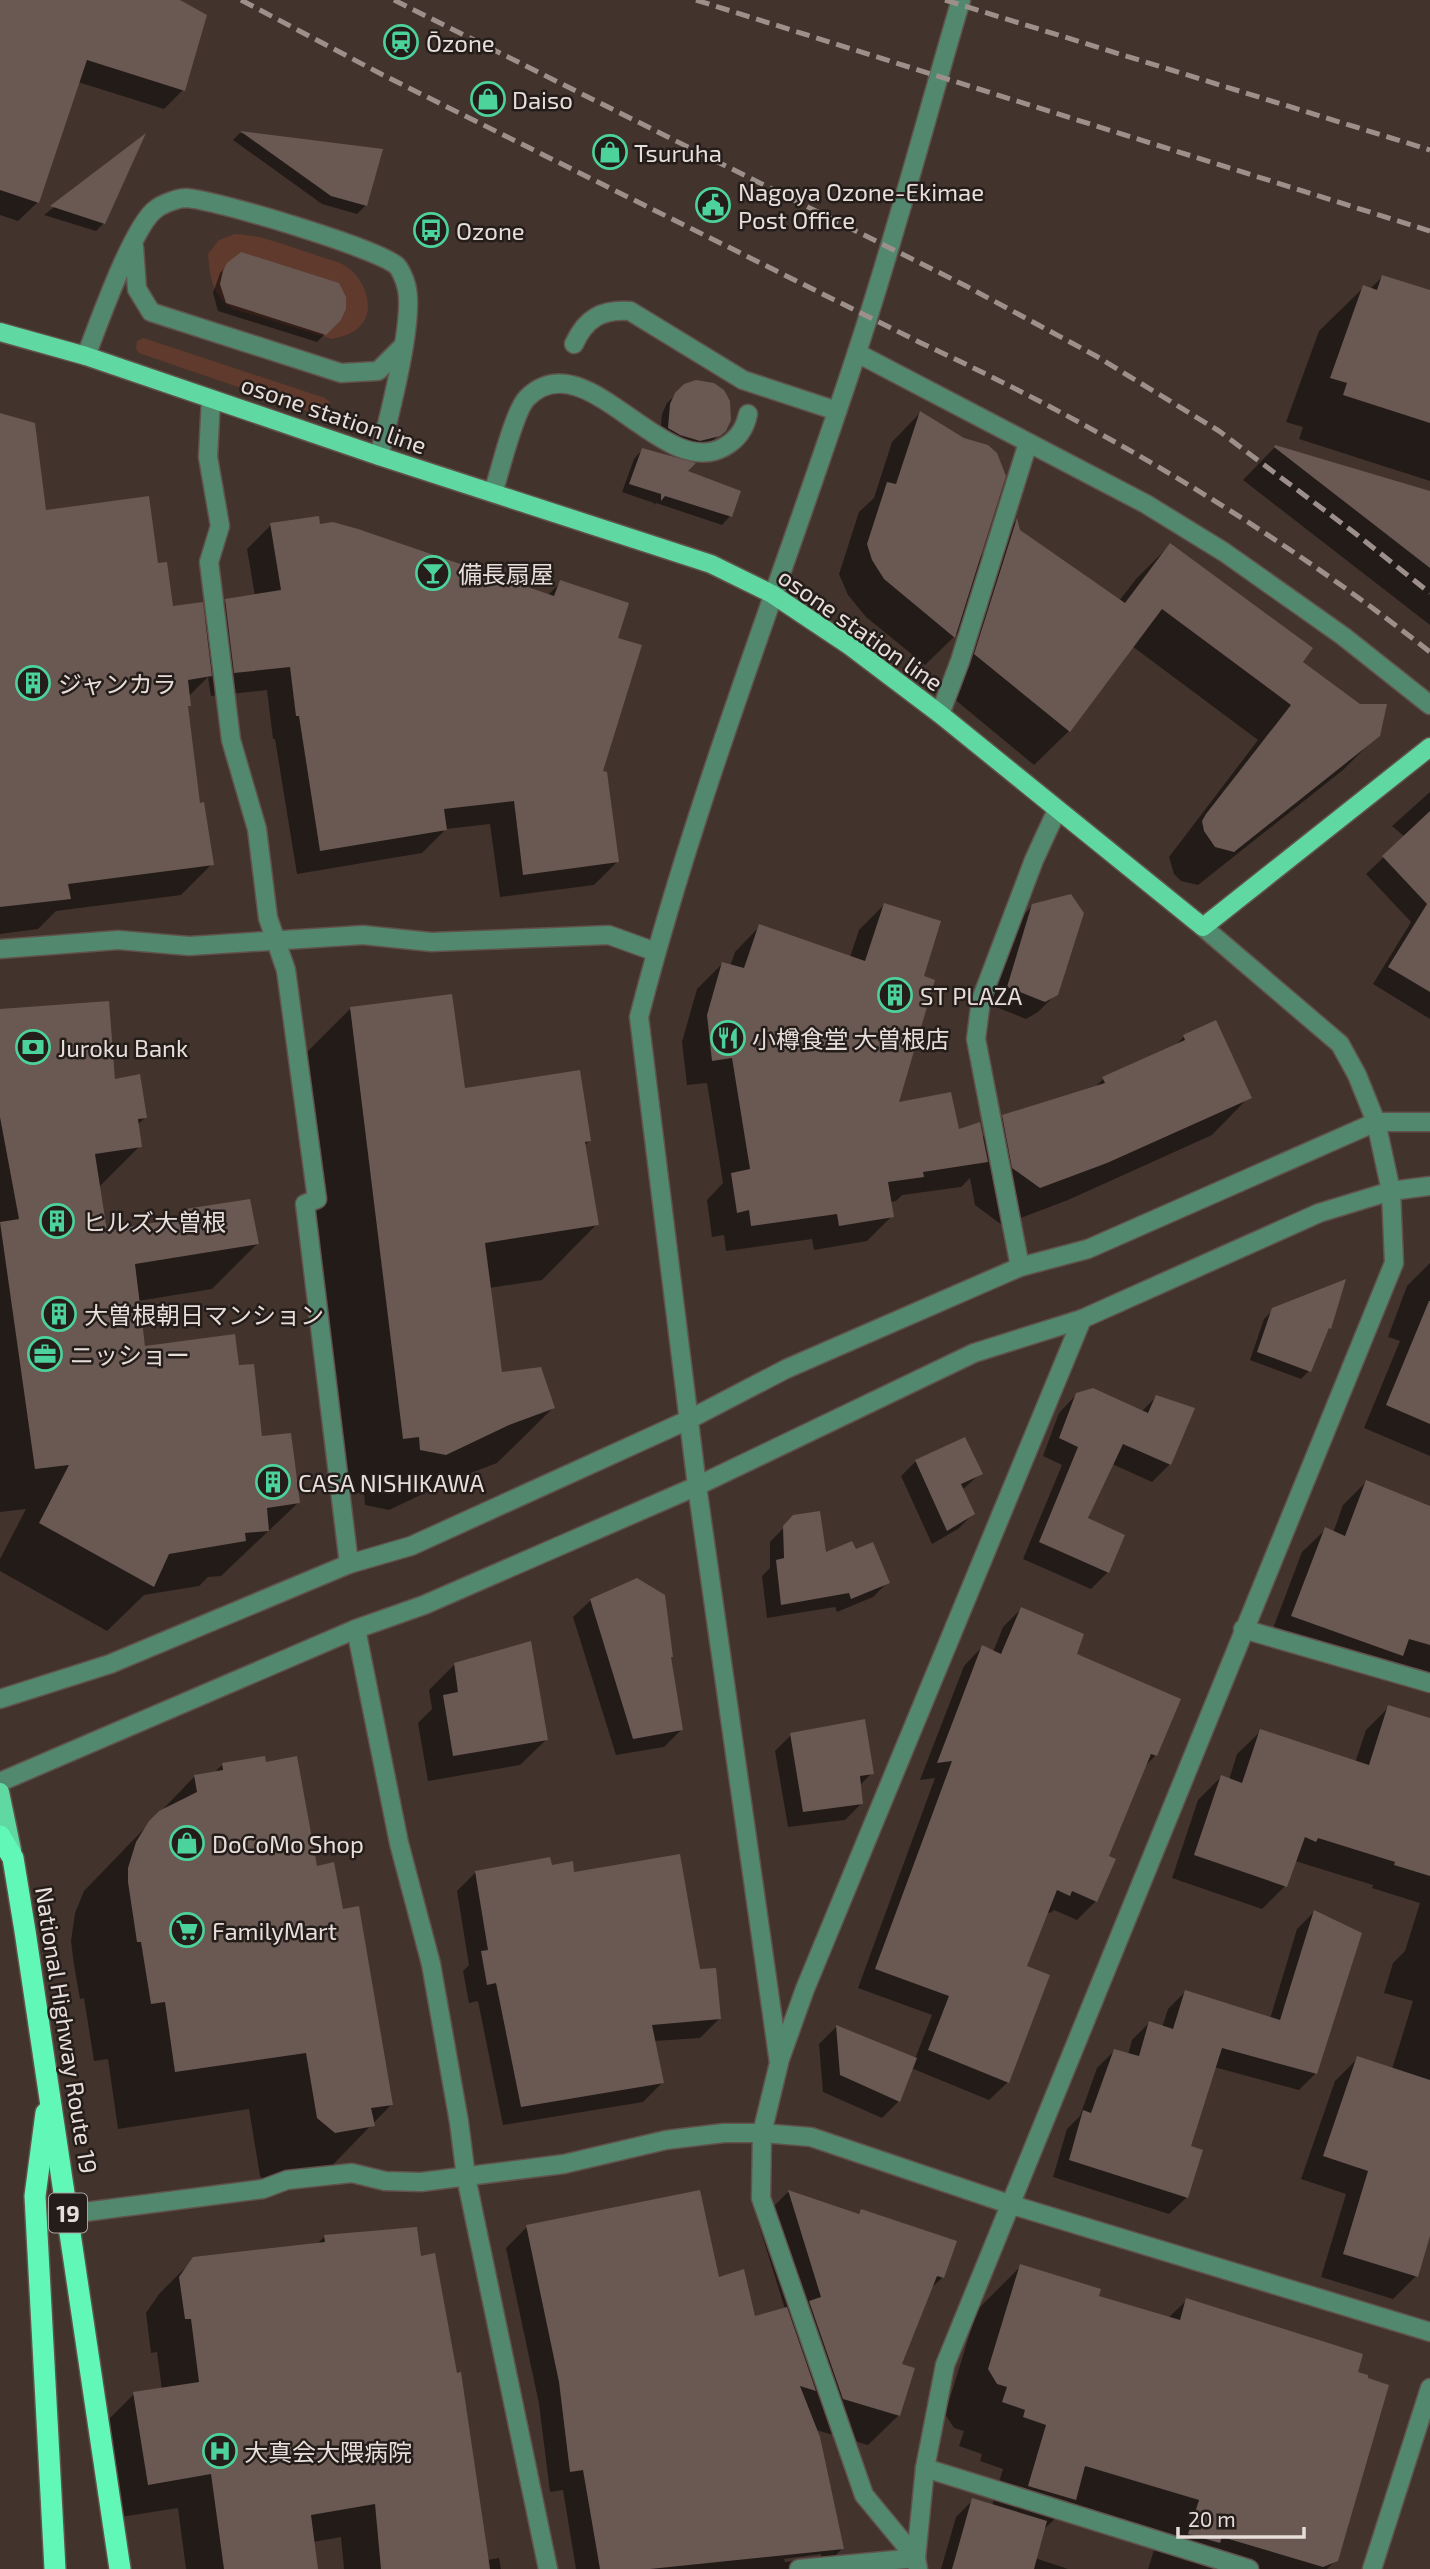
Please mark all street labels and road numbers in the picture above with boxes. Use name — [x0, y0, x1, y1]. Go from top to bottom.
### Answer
street label: osone station line — [238, 369, 430, 459]
street label: osone station line — [773, 561, 949, 697]
street label: National Highway Route 19 — [30, 1884, 104, 2176]
road number: 19 — [49, 2194, 87, 2232]

